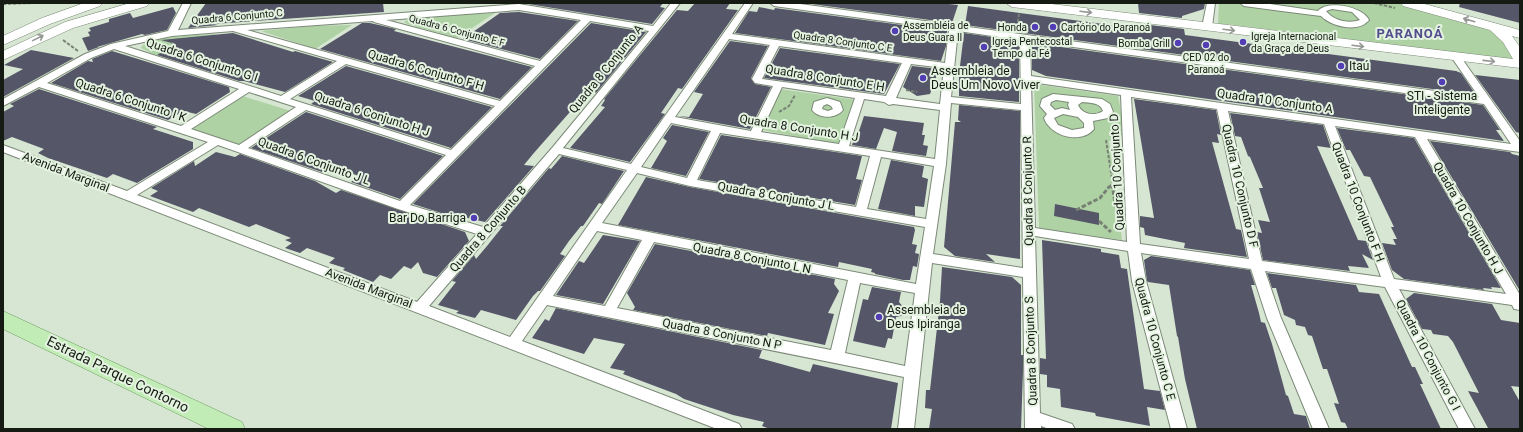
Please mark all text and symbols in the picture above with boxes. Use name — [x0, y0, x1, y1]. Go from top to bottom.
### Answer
street label: Quadra 6 Conjunto C — [191, 7, 284, 26]
one-way arrow — [1079, 9, 1092, 16]
street label: Quadra 6 Conjunto E F — [408, 12, 507, 49]
one-way arrow — [1463, 16, 1476, 23]
place label: Assembléia de Deus Guara II — [903, 20, 969, 43]
street label: Quadra 8 Conjunto A — [566, 22, 646, 116]
place label: Honda — [998, 22, 1027, 33]
marker: Honda — [1030, 22, 1040, 32]
marker: Cartório do Paranoá — [1048, 22, 1058, 32]
place label: Cartório do Paranoá — [1061, 22, 1150, 33]
marker: Assembléia de Deus Guara II — [890, 26, 900, 36]
one-way arrow — [1222, 26, 1235, 34]
district label: PARANOÁ — [1377, 26, 1443, 41]
street label: Quadra 8 Conjunto C E — [793, 29, 893, 54]
place label: Igreja Internacional da Graça de Deus — [1251, 31, 1336, 54]
one-way arrow — [32, 34, 44, 41]
street label: Quadra 6 Conjunto G I — [144, 35, 260, 85]
place label: Igreja Pentecostal Tempo da Fé — [992, 36, 1072, 59]
marker: Igreja Internacional da Graça de Deus — [1238, 37, 1248, 47]
place label: Bomba Grill — [1118, 38, 1170, 49]
marker: Bomba Grill — [1173, 38, 1183, 48]
marker: CED 02 do Paranoá — [1201, 40, 1211, 50]
marker: Igreja Pentecostal Tempo da Fé — [979, 42, 989, 52]
one-way arrow — [1351, 42, 1364, 50]
street label: Quadra 6 Conjunto F H — [366, 47, 486, 93]
place label: CED 02 do Paranoá — [1183, 52, 1229, 75]
one-way arrow — [1482, 57, 1495, 65]
place label: Itaú — [1349, 59, 1369, 73]
marker: Itaú — [1336, 61, 1346, 71]
street label: Quadra 8 Conjunto E H — [764, 62, 886, 94]
place label: Assembleia de Deus Um Novo Viver — [931, 64, 1040, 92]
marker: Assembleia de Deus Um Novo Viver — [918, 73, 928, 83]
street label: Quadra 6 Conjunto I K — [74, 75, 189, 125]
marker: STI - Sistema Inteligente — [1437, 77, 1447, 87]
street label: Quadra 10 Conjunto A — [1216, 86, 1334, 116]
street label: Quadra 6 Conjunto H J — [313, 89, 431, 139]
place label: STI - Sistema Inteligente — [1407, 89, 1477, 117]
street label: Quadra 8 Conjunto H J — [738, 112, 860, 144]
street label: Quadra 10 Conjunto D — [1107, 113, 1127, 231]
street label: Quadra 10 Conjunto D F — [1219, 123, 1261, 250]
street label: Quadra 6 Conjunto J L — [256, 134, 372, 188]
street label: Quadra 8 Conjunto R — [1020, 135, 1036, 246]
street label: Quadra 10 Conjunto F H — [1329, 140, 1387, 264]
street label: Avenida Marginal — [20, 149, 112, 195]
street label: Quadra 10 Conjunto H J — [1430, 159, 1506, 277]
street label: Quadra 8 Conjunto J L — [717, 179, 836, 213]
street label: Quadra 8 Conjunto B — [447, 183, 529, 275]
place label: Bar Do Barriga — [389, 211, 466, 225]
marker: Bar Do Barriga — [469, 213, 479, 223]
street label: Quadra 8 Conjunto L N — [692, 240, 812, 276]
street label: Avenida Marginal — [323, 265, 415, 311]
street label: Quadra 10 Conjunto C E — [1132, 276, 1178, 402]
street label: Quadra 8 Conjunto S — [1022, 296, 1040, 406]
street label: Quadra 10 Conjunto G I — [1393, 297, 1463, 413]
place label: Assembleia de Deus Ipiranga — [887, 303, 966, 331]
marker: Assembleia de Deus Ipiranga — [874, 312, 884, 322]
street label: Quadra 8 Conjunto N P — [661, 316, 783, 353]
street label: Estrada Parque Contorno — [44, 333, 192, 415]

